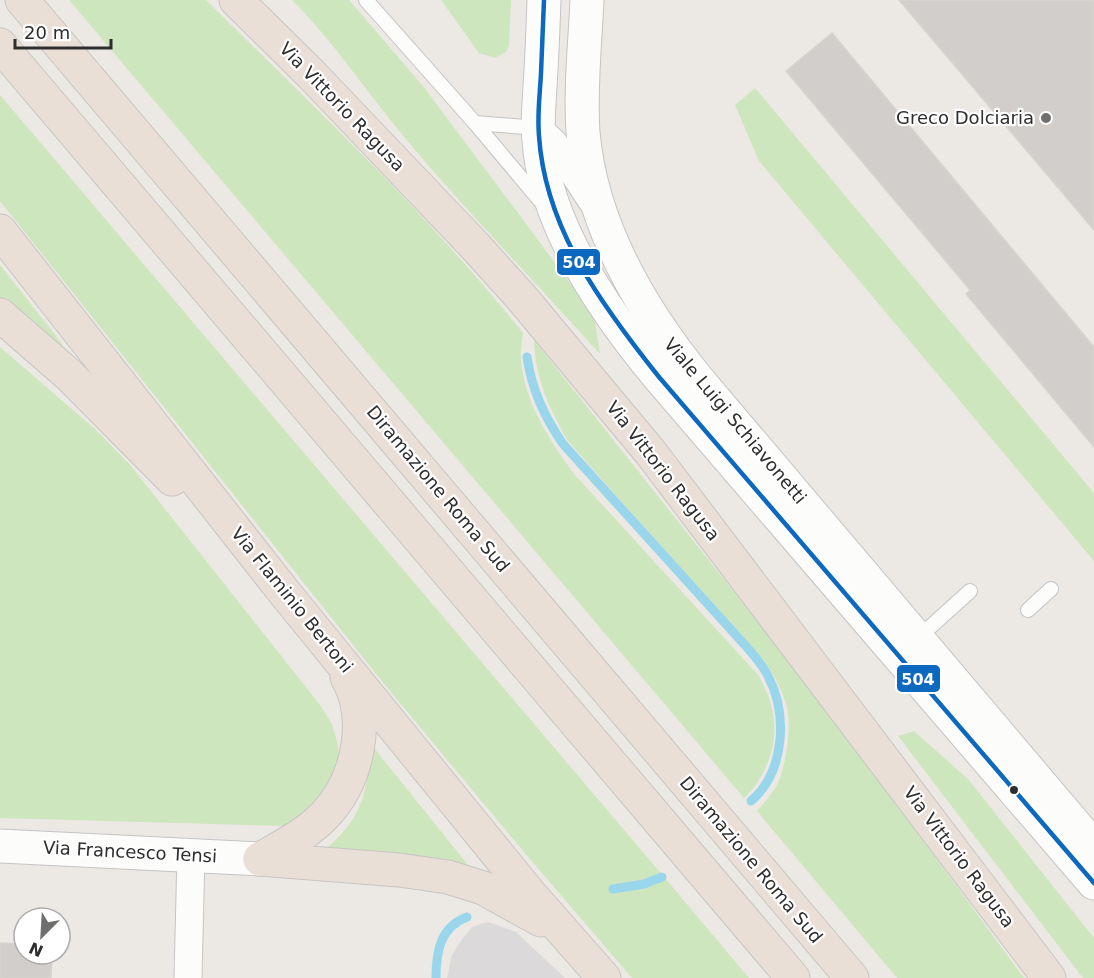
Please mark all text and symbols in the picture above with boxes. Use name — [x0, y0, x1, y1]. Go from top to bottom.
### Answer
scale bar — [15, 12, 111, 50]
text: 20 m — [24, 22, 70, 43]
street label: Via Vittorio Ragusa — [275, 38, 409, 176]
place label: Greco Dolciaria — [896, 107, 1034, 128]
marker: Greco Dolciaria — [1039, 111, 1053, 125]
line badge: 504 — [556, 248, 601, 276]
text: 504 — [562, 253, 596, 272]
street label: Viale Luigi Schiavonetti — [660, 333, 811, 508]
street label: Via Vittorio Ragusa — [602, 397, 724, 545]
street label: Diramazione Roma Sud — [363, 401, 514, 576]
street label: Via Flaminio Bertoni — [227, 523, 358, 677]
line badge: 504 — [896, 664, 941, 693]
text: 504 — [901, 670, 935, 689]
street label: Diramazione Roma Sud — [676, 772, 827, 947]
street label: Via Vittorio Ragusa — [899, 782, 1019, 931]
unlabelled marker — [1008, 784, 1020, 796]
street label: Via Francesco Tensi — [42, 836, 218, 867]
north arrow — [12, 906, 72, 966]
text: N — [26, 938, 46, 961]

